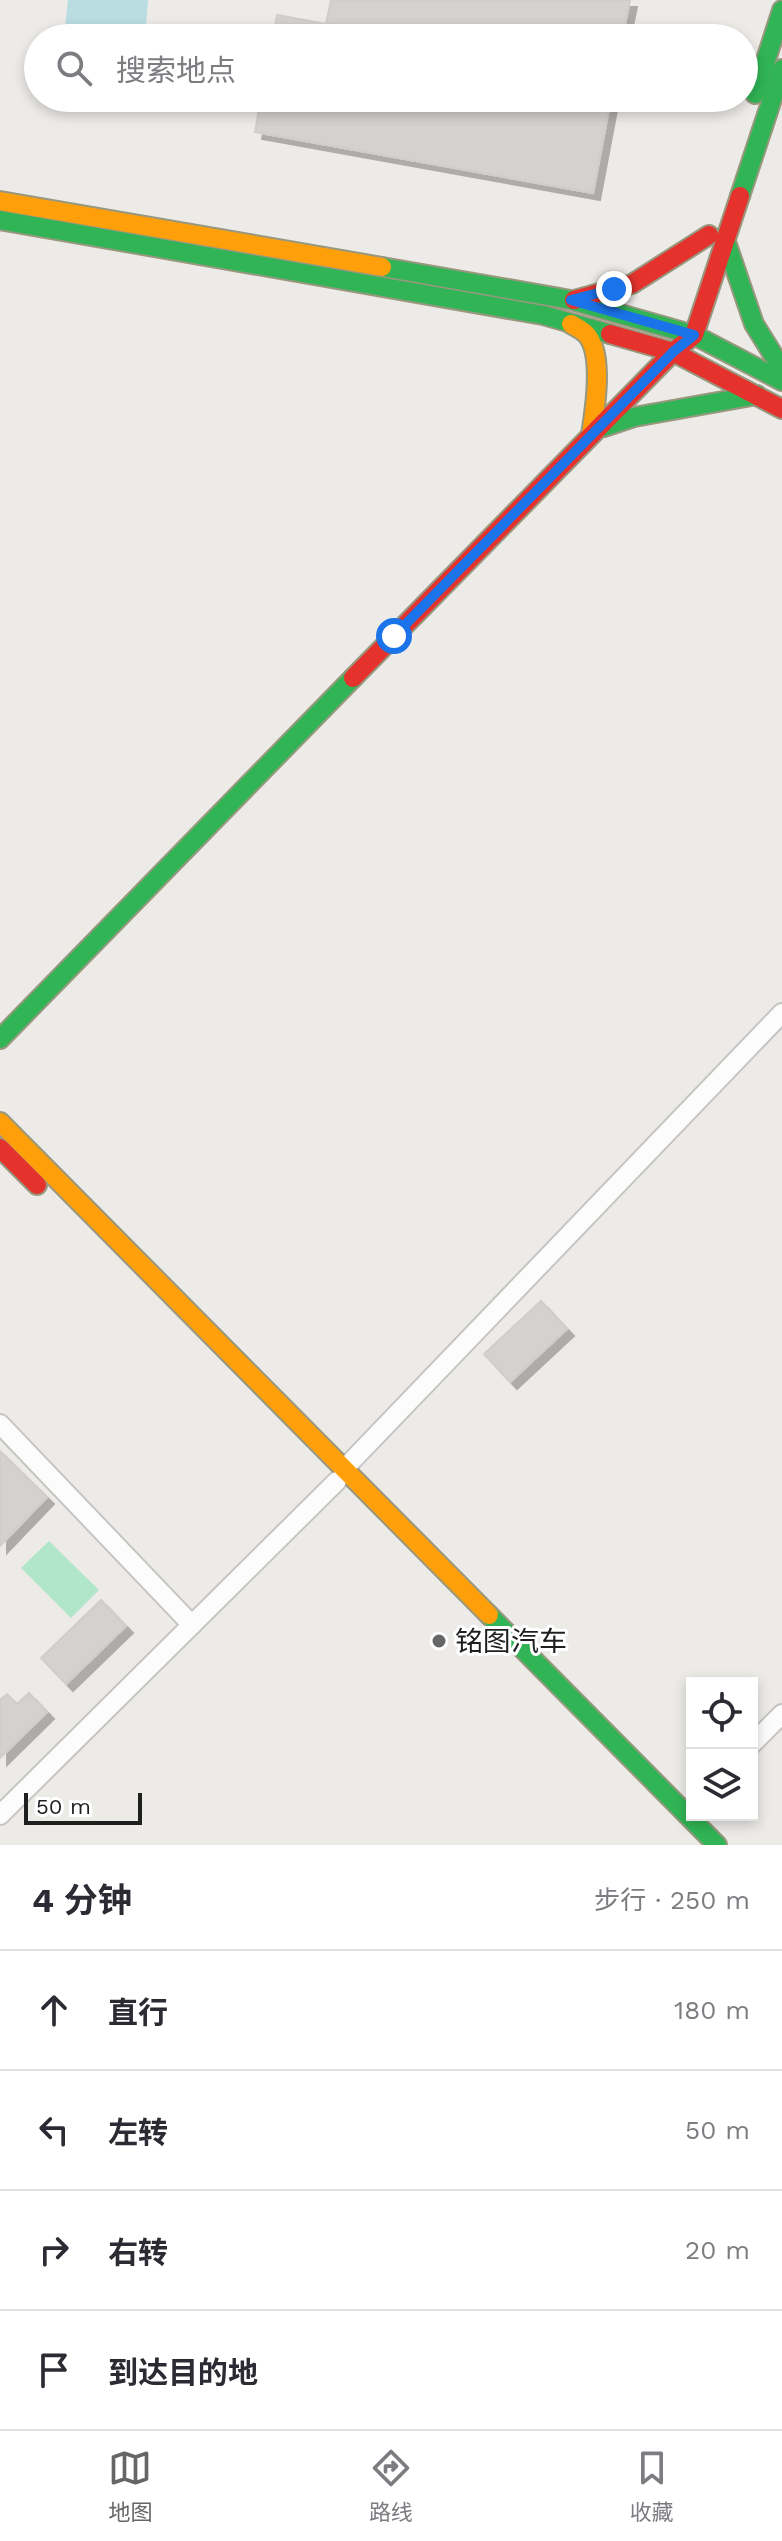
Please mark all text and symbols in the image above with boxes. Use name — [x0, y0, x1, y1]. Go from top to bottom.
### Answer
search box — [24, 24, 758, 112]
icon: search — [52, 46, 96, 90]
text: 搜索地点 — [116, 53, 236, 88]
route end — [596, 271, 632, 307]
route start — [376, 618, 412, 654]
place label: 铭图汽车 — [455, 1625, 567, 1658]
marker: 铭图汽车 — [430, 1632, 448, 1650]
map controls — [686, 1677, 758, 1821]
button: locate — [686, 1677, 758, 1749]
button: layers — [686, 1749, 758, 1821]
scale bar — [24, 1789, 142, 1825]
text: 50 m — [36, 1794, 91, 1819]
text: 4 分钟 — [32, 1880, 132, 1920]
text: 步行 · 250 m — [594, 1885, 750, 1915]
icon: ahead — [32, 1988, 76, 2032]
text: 直行 — [108, 1995, 168, 2030]
text: 180 m — [674, 1995, 750, 2025]
icon: left — [32, 2108, 76, 2152]
text: 左转 — [108, 2115, 168, 2150]
text: 50 m — [685, 2115, 750, 2145]
icon: right — [32, 2228, 76, 2272]
text: 右转 — [108, 2235, 168, 2270]
text: 20 m — [685, 2235, 750, 2265]
icon: arrive — [32, 2348, 76, 2392]
text: 到达目的地 — [108, 2355, 258, 2390]
tab: 地图 — [108, 2446, 152, 2526]
tab: 路线 — [369, 2446, 413, 2526]
tab: 收藏 — [630, 2446, 674, 2526]

